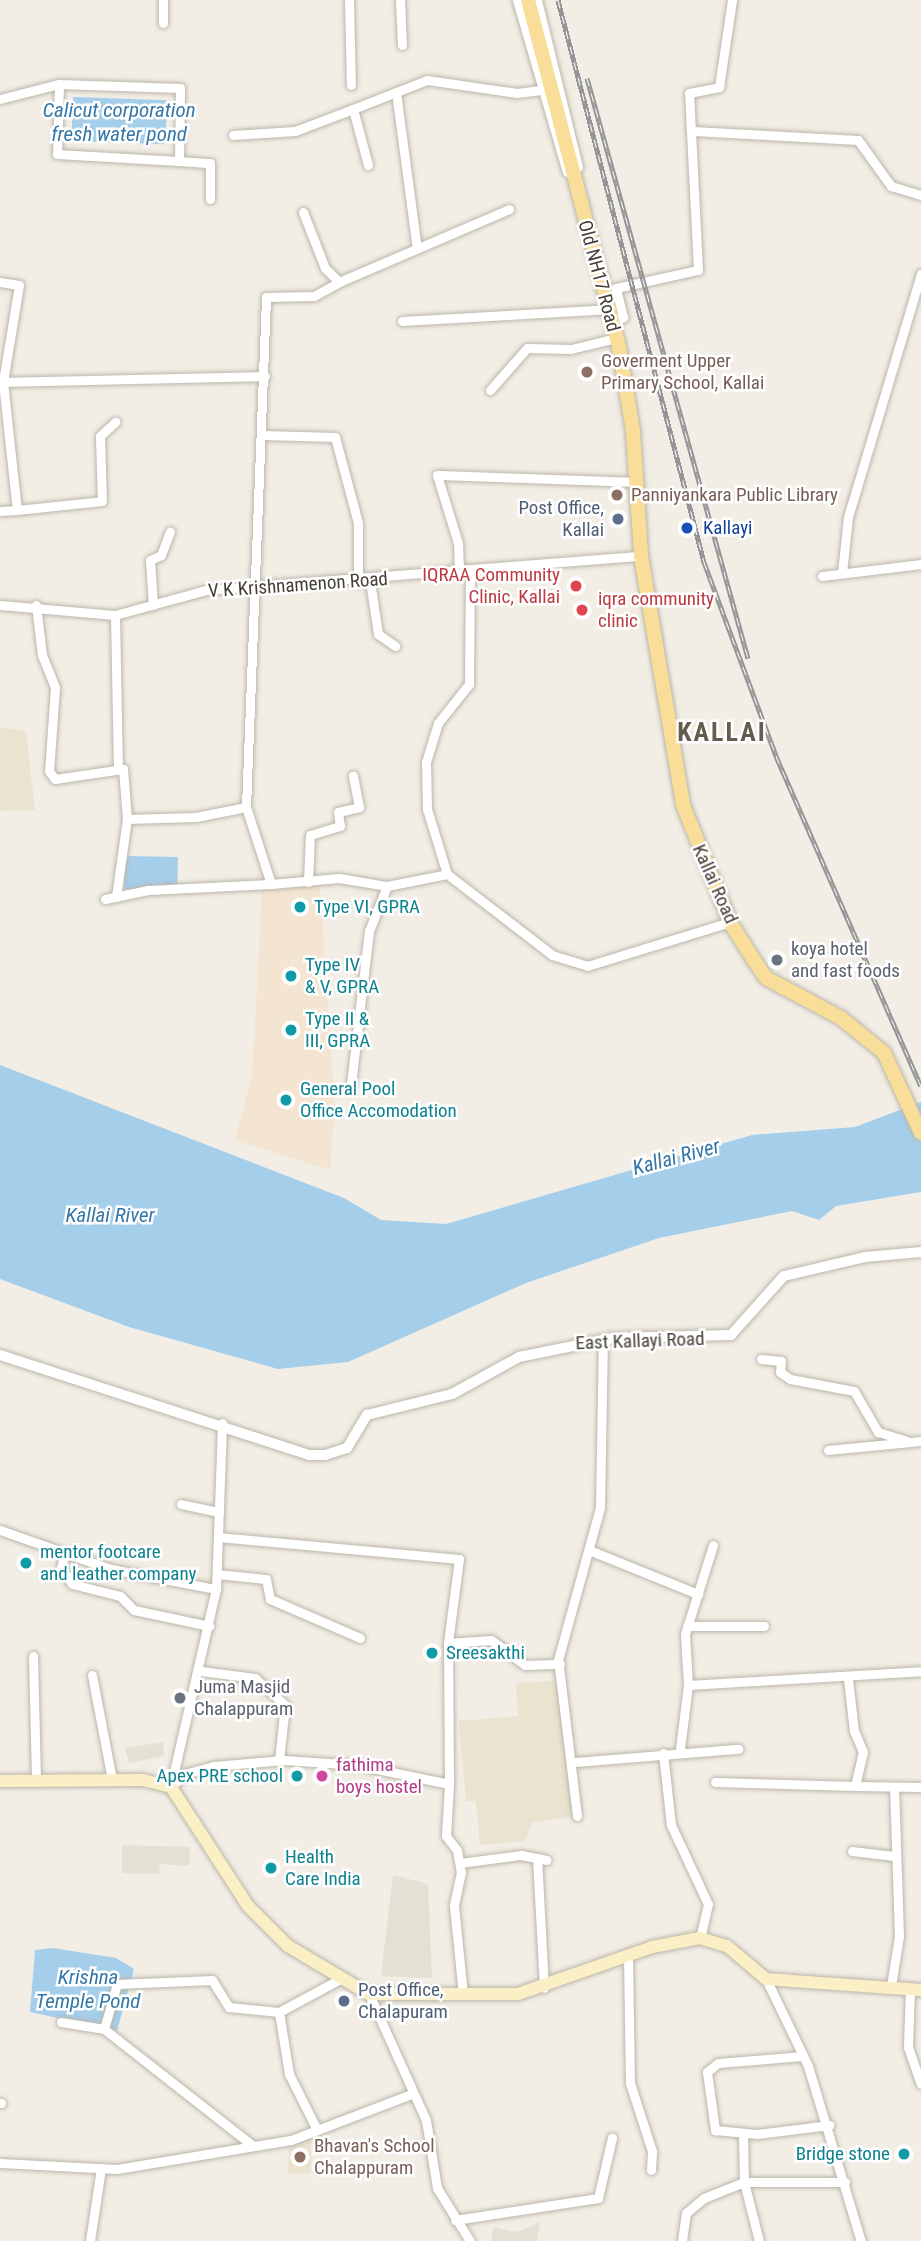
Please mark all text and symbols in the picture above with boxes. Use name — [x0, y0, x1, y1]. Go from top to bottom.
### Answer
water label: Calicut corporation fresh water pond — [42, 97, 196, 147]
street label: Old NH17 Road — [573, 218, 625, 334]
place label: Goverment Upper Primary School, Kallai — [601, 350, 764, 394]
marker: Goverment Upper Primary School, Kallai — [579, 364, 595, 380]
place label: Panniyankara Public Library — [631, 484, 838, 506]
marker: Panniyankara Public Library — [609, 487, 625, 503]
place label: Post Office, Kallai — [518, 497, 604, 541]
marker: Post Office, Kallai — [610, 511, 626, 527]
place label: Kallayi — [703, 517, 752, 539]
marker: Kallayi — [677, 518, 697, 538]
place label: IQRAA Community Clinic, Kallai — [422, 564, 560, 608]
street label: V K Krishnamenon Road — [207, 567, 389, 603]
marker: IQRAA Community Clinic, Kallai — [566, 576, 586, 596]
place label: iqra community clinic — [598, 588, 714, 632]
marker: iqra community clinic — [572, 600, 592, 620]
district label: KALLAI — [678, 717, 766, 749]
street label: Kallai Road — [687, 841, 743, 927]
place label: Type VI, GPRA — [314, 896, 420, 918]
marker: Type VI, GPRA — [292, 899, 308, 915]
place label: koya hotel and fast foods — [791, 938, 900, 982]
marker: koya hotel and fast foods — [769, 952, 785, 968]
place label: Type IV & V, GPRA — [305, 954, 379, 998]
marker: Type IV & V, GPRA — [283, 968, 299, 984]
place label: Type II & III, GPRA — [305, 1008, 370, 1052]
marker: Type II & III, GPRA — [283, 1022, 299, 1038]
place label: General Pool Office Accomodation — [300, 1078, 457, 1122]
marker: General Pool Office Accomodation — [278, 1092, 294, 1108]
water label: Kallai River — [630, 1133, 722, 1181]
water label: Kallai River — [65, 1202, 155, 1228]
street label: East Kallayi Road — [575, 1327, 705, 1355]
place label: mentor footcare and leather company — [40, 1541, 197, 1585]
marker: mentor footcare and leather company — [18, 1555, 34, 1571]
place label: Sreesakthi — [446, 1642, 525, 1664]
marker: Sreesakthi — [424, 1645, 440, 1661]
place label: Juma Masjid Chalappuram — [194, 1676, 293, 1720]
marker: Juma Masjid Chalappuram — [172, 1690, 188, 1706]
place label: fathima boys hostel — [336, 1754, 422, 1798]
place label: Apex PRE school — [157, 1765, 283, 1787]
marker: Apex PRE school — [289, 1768, 305, 1784]
marker: fathima boys hostel — [314, 1768, 330, 1784]
place label: Health Care India — [285, 1846, 361, 1890]
marker: Health Care India — [263, 1860, 279, 1876]
water label: Krishna Temple Pond — [36, 1964, 140, 2014]
place label: Post Office, Chalapuram — [358, 1979, 448, 2023]
marker: Post Office, Chalapuram — [336, 1993, 352, 2009]
place label: Bhavan's School Chalappuram — [314, 2135, 435, 2179]
place label: Bridge stone — [796, 2143, 890, 2165]
marker: Bridge stone — [896, 2146, 912, 2162]
marker: Bhavan's School Chalappuram — [292, 2149, 308, 2165]

